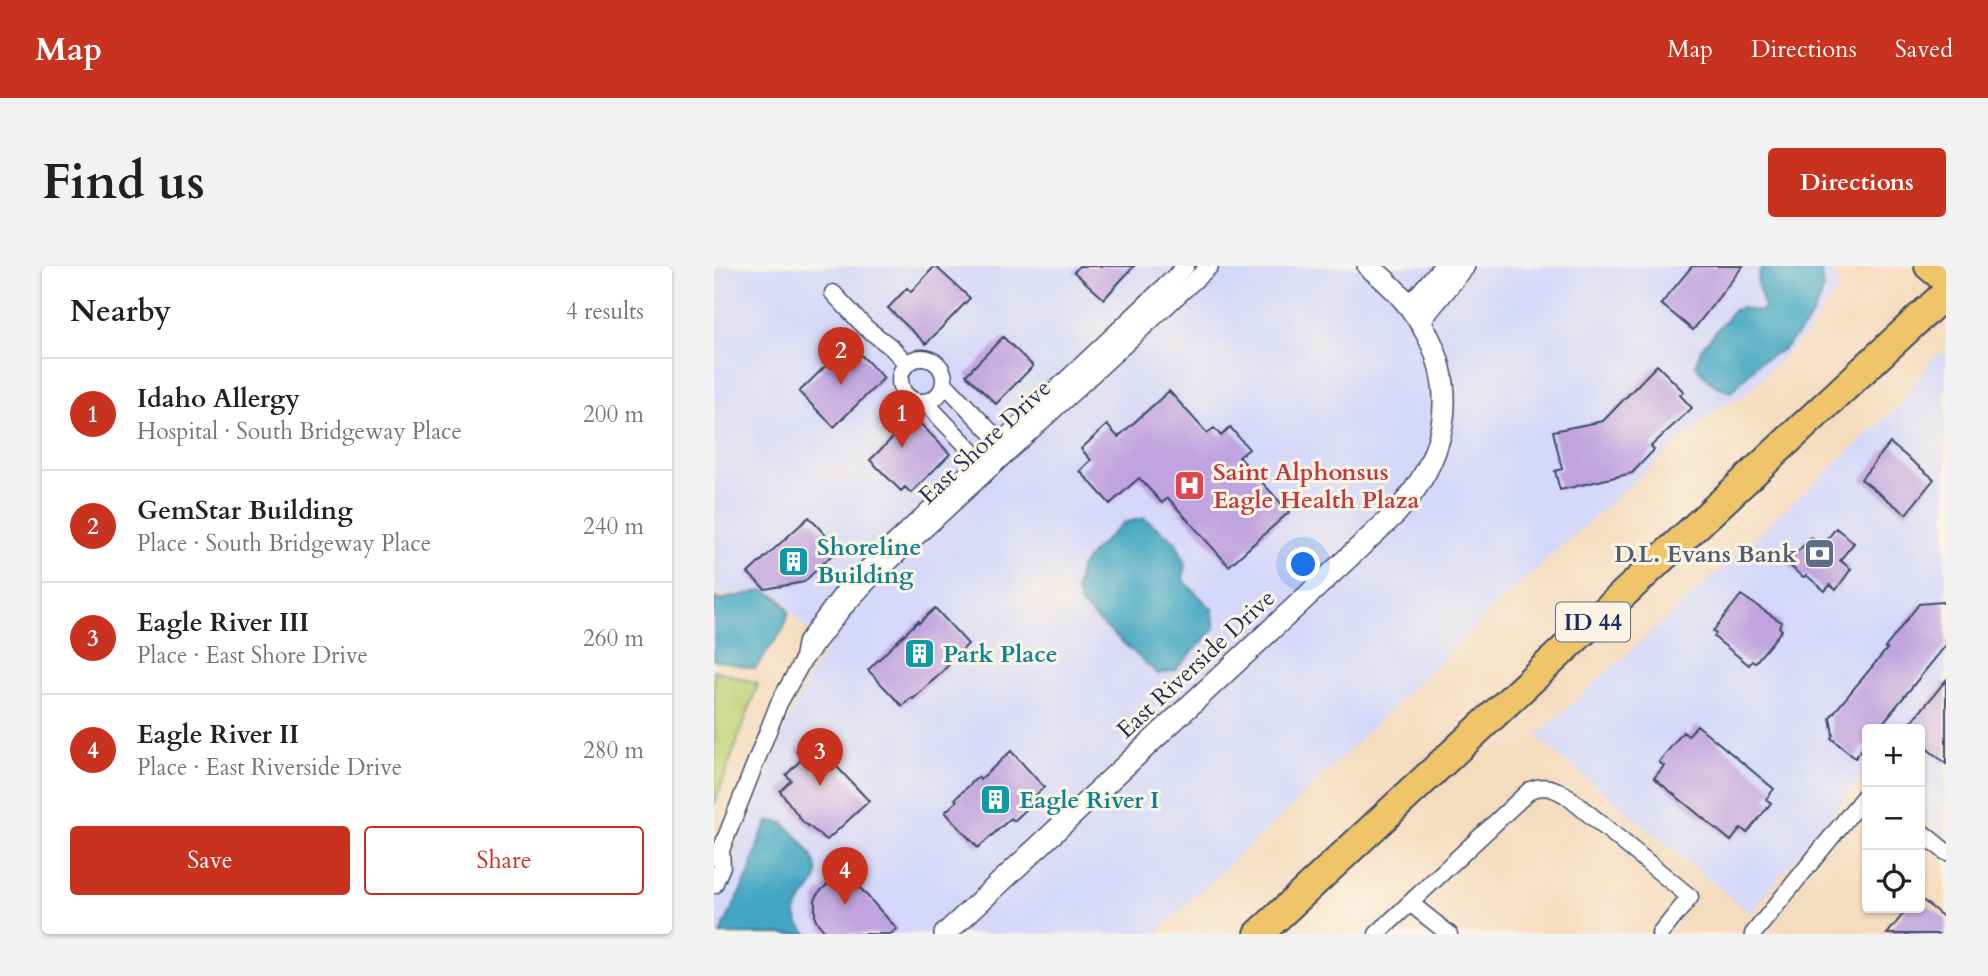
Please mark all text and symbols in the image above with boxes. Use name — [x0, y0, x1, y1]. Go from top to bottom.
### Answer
text: Map — [35, 27, 102, 72]
text: Map — [1667, 33, 1713, 66]
text: Directions — [1751, 33, 1857, 66]
text: Saved — [1895, 33, 1953, 66]
button: Directions — [1768, 148, 1946, 217]
text: Find us — [42, 149, 205, 216]
text: Nearby — [70, 291, 171, 332]
text: 4 results — [566, 296, 644, 327]
pin: 2 — [818, 327, 864, 385]
street label: East Shore Drive — [912, 372, 1058, 512]
text: Idaho Allergy — [137, 381, 300, 416]
pin: 1 — [879, 390, 925, 448]
text: 1 — [87, 399, 99, 430]
text: 200 m — [583, 399, 644, 430]
text: Hospital · South Bridgeway Place — [137, 416, 462, 447]
place label: Saint Alphonsus Eagle Health Plaza — [1213, 456, 1420, 517]
hospital icon: Saint Alphonsus Eagle Health Plaza — [1173, 469, 1207, 503]
text: GemStar Building — [137, 493, 353, 528]
text: 2 — [87, 511, 99, 542]
text: 240 m — [583, 511, 644, 542]
text: Place · South Bridgeway Place — [137, 528, 431, 559]
place label: Shoreline Building — [817, 531, 921, 592]
bank icon: D.L. Evans Bank — [1803, 537, 1837, 571]
place label: D.L. Evans Bank — [1614, 538, 1797, 571]
building icon: Shoreline Building — [777, 544, 811, 578]
your location — [1286, 547, 1320, 581]
street label: East Riverside Drive — [1110, 582, 1282, 746]
road number: ID 44 — [1556, 602, 1630, 642]
text: Eagle River III — [137, 605, 309, 640]
text: 3 — [87, 623, 99, 654]
text: 260 m — [583, 623, 644, 654]
building icon: Park Place — [903, 637, 937, 671]
place label: Park Place — [943, 638, 1058, 671]
text: Place · East Shore Drive — [137, 640, 368, 671]
text: Eagle River II — [137, 717, 299, 752]
map controls — [1862, 724, 1925, 913]
button: + — [1862, 724, 1925, 787]
pin: 3 — [797, 728, 843, 786]
text: 4 — [87, 735, 99, 766]
text: 280 m — [583, 735, 644, 766]
text: Place · East Riverside Drive — [137, 752, 402, 783]
building icon: Eagle River I — [979, 783, 1013, 817]
place label: Eagle River I — [1019, 784, 1159, 817]
button: − — [1862, 787, 1925, 850]
button: Save — [70, 826, 350, 895]
button: Share — [364, 826, 644, 895]
pin: 4 — [822, 847, 868, 905]
button: locate — [1862, 850, 1925, 913]

